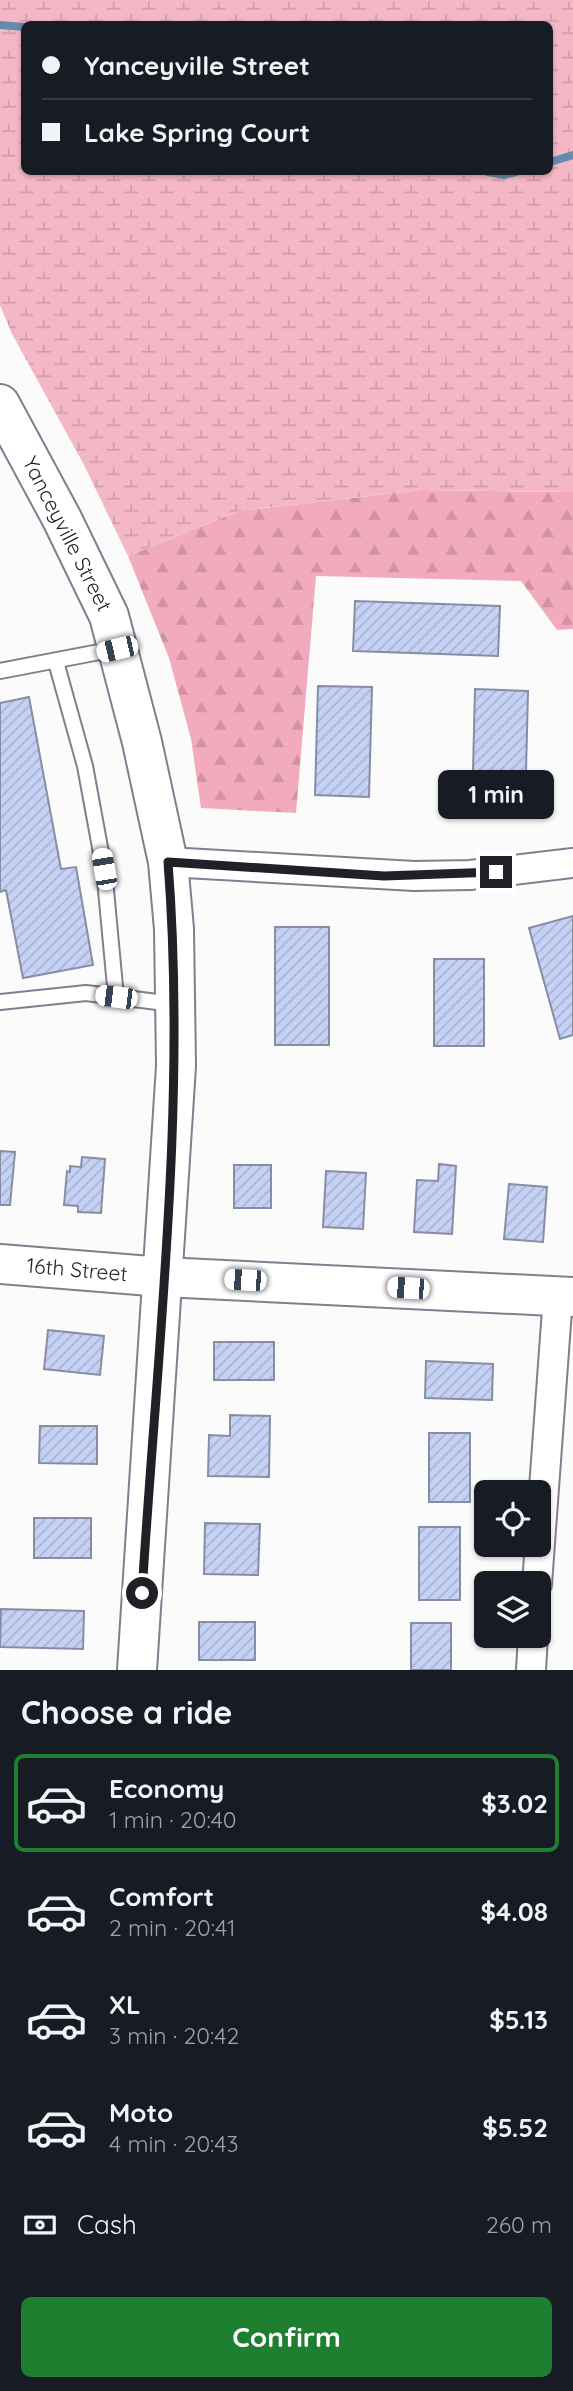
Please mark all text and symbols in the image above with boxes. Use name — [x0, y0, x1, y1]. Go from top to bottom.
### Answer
text: Yanceyville Street — [84, 49, 310, 82]
text: Lake Spring Court — [84, 116, 310, 149]
street label: Yanceyville Street — [18, 452, 118, 615]
car — [95, 634, 140, 664]
callout: 1 min — [438, 770, 554, 820]
text: 1 min — [468, 780, 524, 809]
car — [91, 846, 118, 892]
route end — [480, 856, 512, 888]
car — [94, 984, 139, 1010]
street label: 16th Street — [26, 1252, 129, 1286]
car — [224, 1268, 267, 1292]
car — [387, 1276, 430, 1300]
map controls — [474, 1480, 551, 1648]
button: locate — [474, 1480, 551, 1557]
button: layers — [474, 1571, 551, 1648]
route start — [126, 1577, 158, 1609]
text: Choose a ride — [21, 1692, 233, 1732]
icon: car — [25, 1772, 88, 1835]
text: Economy — [109, 1772, 224, 1805]
text: $3.02 — [481, 1787, 548, 1820]
text: 1 min · 20:40 — [109, 1805, 237, 1834]
icon: car — [25, 1880, 88, 1943]
text: Comfort — [109, 1880, 214, 1913]
text: $4.08 — [481, 1895, 548, 1928]
text: 2 min · 20:41 — [109, 1913, 235, 1942]
icon: car — [25, 1988, 88, 2051]
text: XL — [109, 1988, 141, 2021]
text: $5.13 — [489, 2003, 548, 2036]
text: 3 min · 20:42 — [109, 2021, 239, 2050]
icon: car — [25, 2096, 88, 2159]
text: Moto — [109, 2096, 173, 2129]
text: $5.52 — [482, 2111, 548, 2144]
text: 4 min · 20:43 — [109, 2129, 239, 2158]
icon: cash — [21, 2206, 59, 2244]
text: Cash — [77, 2208, 137, 2241]
text: 260 m — [486, 2210, 552, 2239]
button: Confirm — [21, 2297, 552, 2377]

